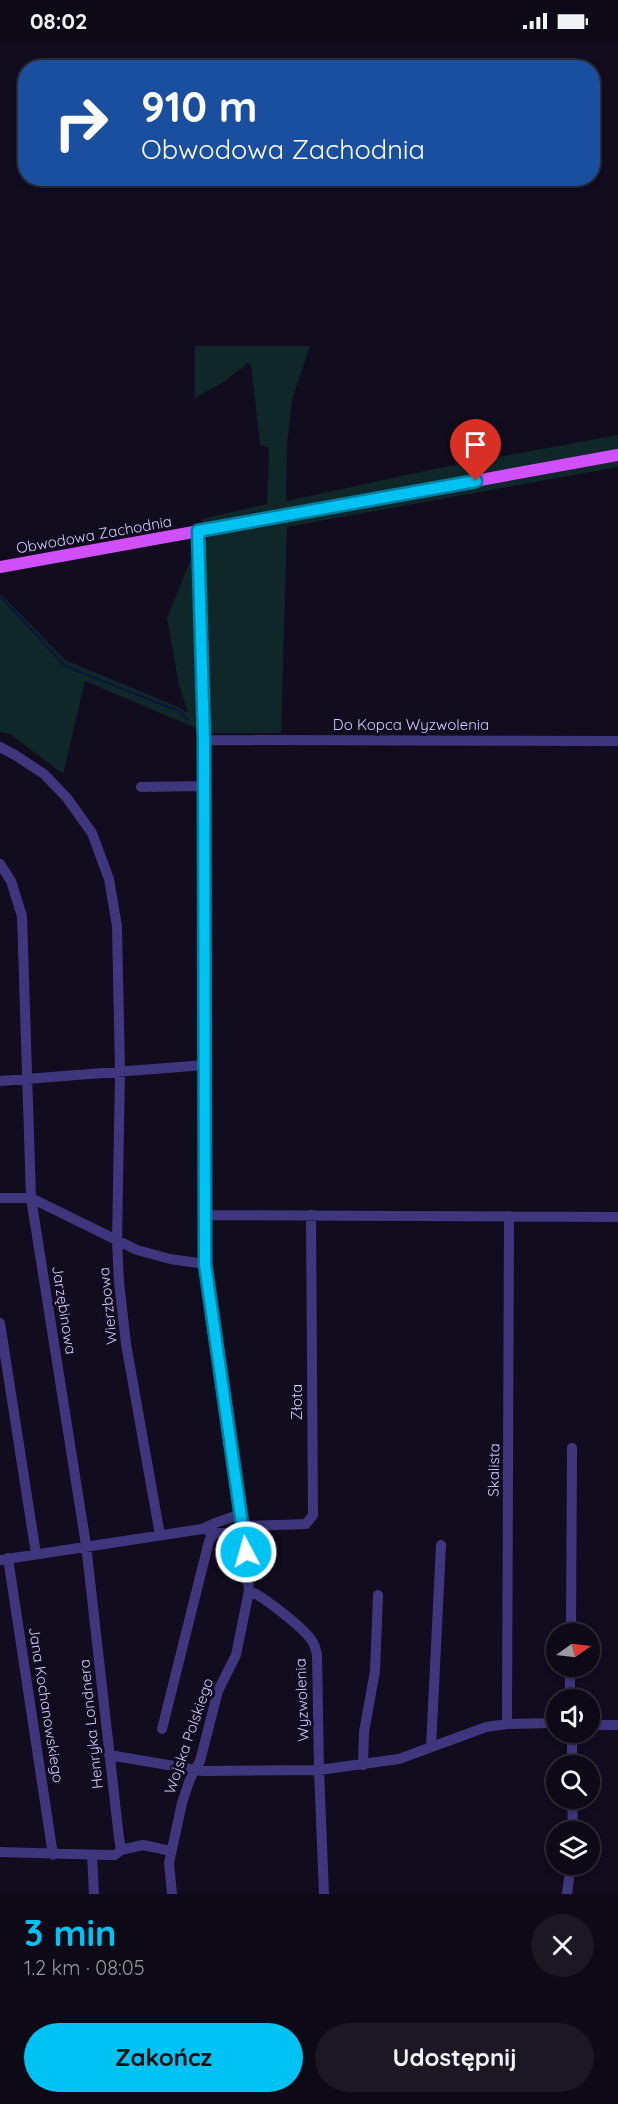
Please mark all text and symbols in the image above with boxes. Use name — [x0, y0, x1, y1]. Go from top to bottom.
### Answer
text: 08:02 — [30, 7, 88, 35]
text: 910 m — [141, 80, 257, 133]
icon: right — [42, 84, 120, 162]
text: Obwodowa Zachodnia — [141, 132, 425, 166]
pin — [450, 419, 501, 481]
icon: arrive — [459, 428, 492, 461]
street label: Obwodowa Zachodnia — [15, 511, 173, 558]
street label: Do Kopca Wyzwolenia — [333, 715, 489, 734]
street label: Jarzębinowa — [48, 1264, 81, 1356]
street label: Wierzbowa — [94, 1266, 121, 1346]
street label: Złota — [287, 1384, 306, 1420]
street label: Skalista — [484, 1443, 503, 1497]
position arrow — [214, 1520, 278, 1584]
north arrow — [546, 1623, 600, 1677]
map controls — [546, 1623, 600, 1875]
street label: Jana Kochanowskiego — [25, 1626, 68, 1784]
street label: Henryka Londnera — [74, 1658, 107, 1790]
street label: Wyzwolenia — [291, 1658, 312, 1742]
street label: Wojska Polskiego — [160, 1675, 217, 1796]
button: sound — [546, 1689, 600, 1743]
button: search — [546, 1755, 600, 1809]
button: layers — [546, 1821, 600, 1875]
text: 3 min — [24, 1910, 117, 1955]
button: close — [531, 1914, 594, 1977]
text: 1.2 km · 08:05 — [24, 1955, 145, 1980]
button: Zakończ — [24, 2023, 303, 2092]
button: Udostępnij — [315, 2023, 594, 2092]

